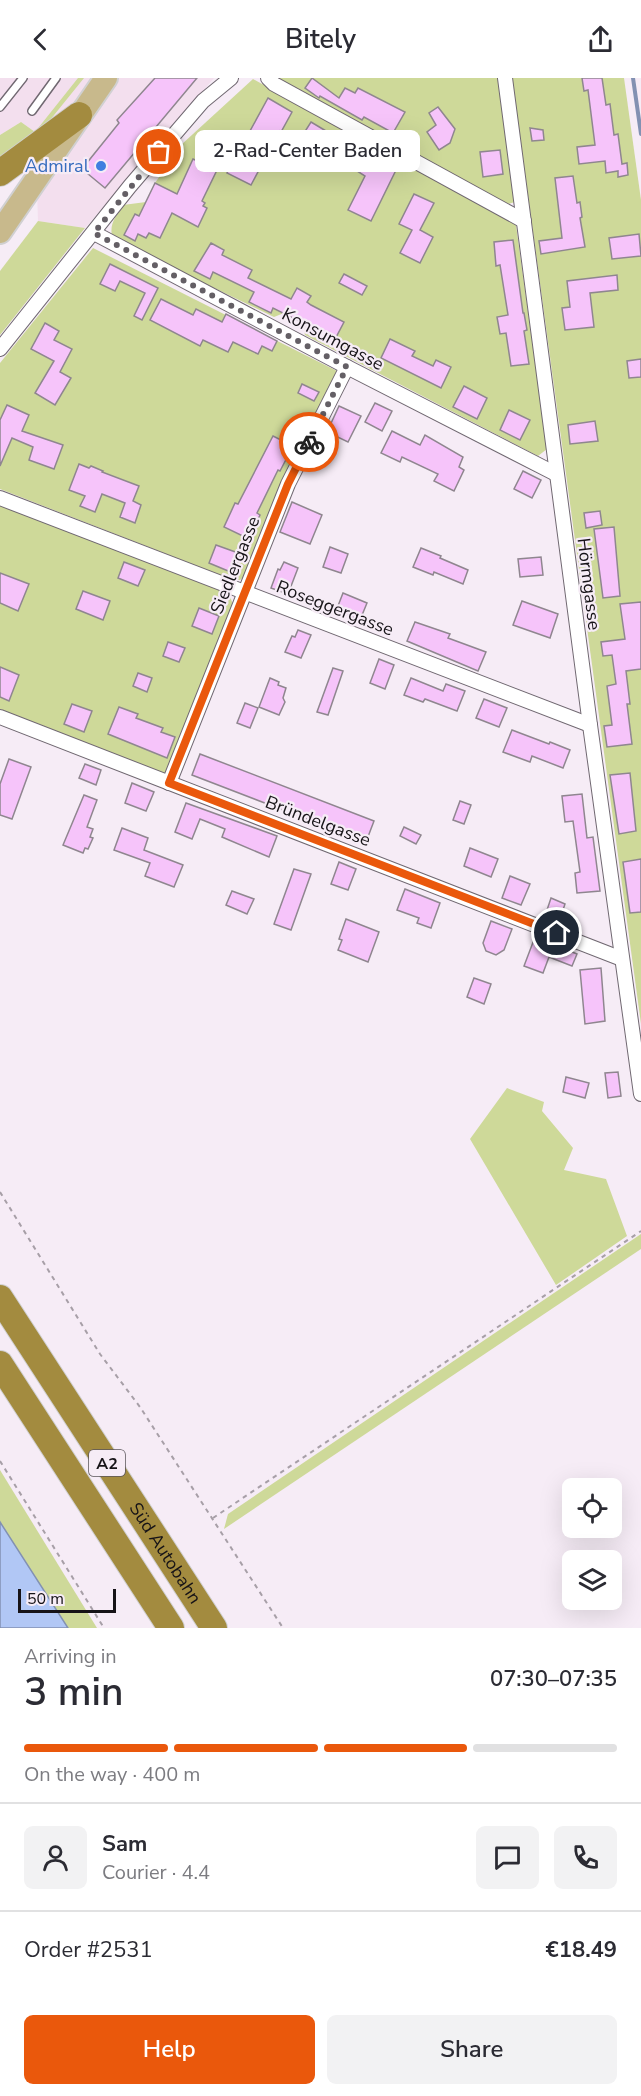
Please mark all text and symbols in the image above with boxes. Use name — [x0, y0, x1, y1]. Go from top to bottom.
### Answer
text: Bitely — [285, 21, 356, 58]
icon: back — [24, 23, 57, 56]
icon: share — [584, 23, 617, 56]
pin — [133, 126, 184, 177]
callout: 2-Rad-Center Baden — [195, 131, 420, 173]
icon: bag — [142, 135, 175, 168]
text: 2-Rad-Center Baden — [213, 137, 402, 164]
place label: Admiral — [25, 154, 90, 178]
marker: Admiral — [94, 159, 108, 173]
street label: Konsumgasse — [278, 302, 388, 376]
courier — [279, 412, 339, 472]
icon: bike — [293, 426, 326, 459]
street label: Siedlergasse — [204, 513, 266, 617]
street label: Hörmgasse — [571, 537, 607, 631]
street label: Roseggergasse — [273, 575, 397, 641]
street label: Bründelgasse — [262, 790, 374, 852]
pin — [531, 907, 582, 958]
icon: home — [540, 916, 573, 949]
road number: A2 — [89, 1450, 125, 1476]
map controls — [562, 1478, 622, 1610]
button: locate — [562, 1478, 622, 1538]
street label: Süd Autobahn — [124, 1498, 207, 1608]
button: layers — [562, 1550, 622, 1610]
scale bar — [18, 1586, 116, 1614]
text: 50 m — [27, 1588, 64, 1610]
text: Arriving in — [24, 1643, 117, 1670]
text: 07:30–07:35 — [490, 1664, 617, 1694]
text: 3 min — [24, 1666, 123, 1719]
text: On the way · 400 m — [24, 1761, 200, 1788]
button: person — [24, 1826, 87, 1889]
button: chat — [476, 1826, 539, 1889]
button: phone — [554, 1826, 617, 1889]
text: Sam — [102, 1829, 147, 1859]
text: Courier · 4.4 — [102, 1859, 210, 1886]
text: Order #2531 — [24, 1935, 153, 1965]
text: €18.49 — [546, 1935, 617, 1965]
button: Help — [24, 2015, 315, 2084]
button: Share — [327, 2015, 617, 2084]

